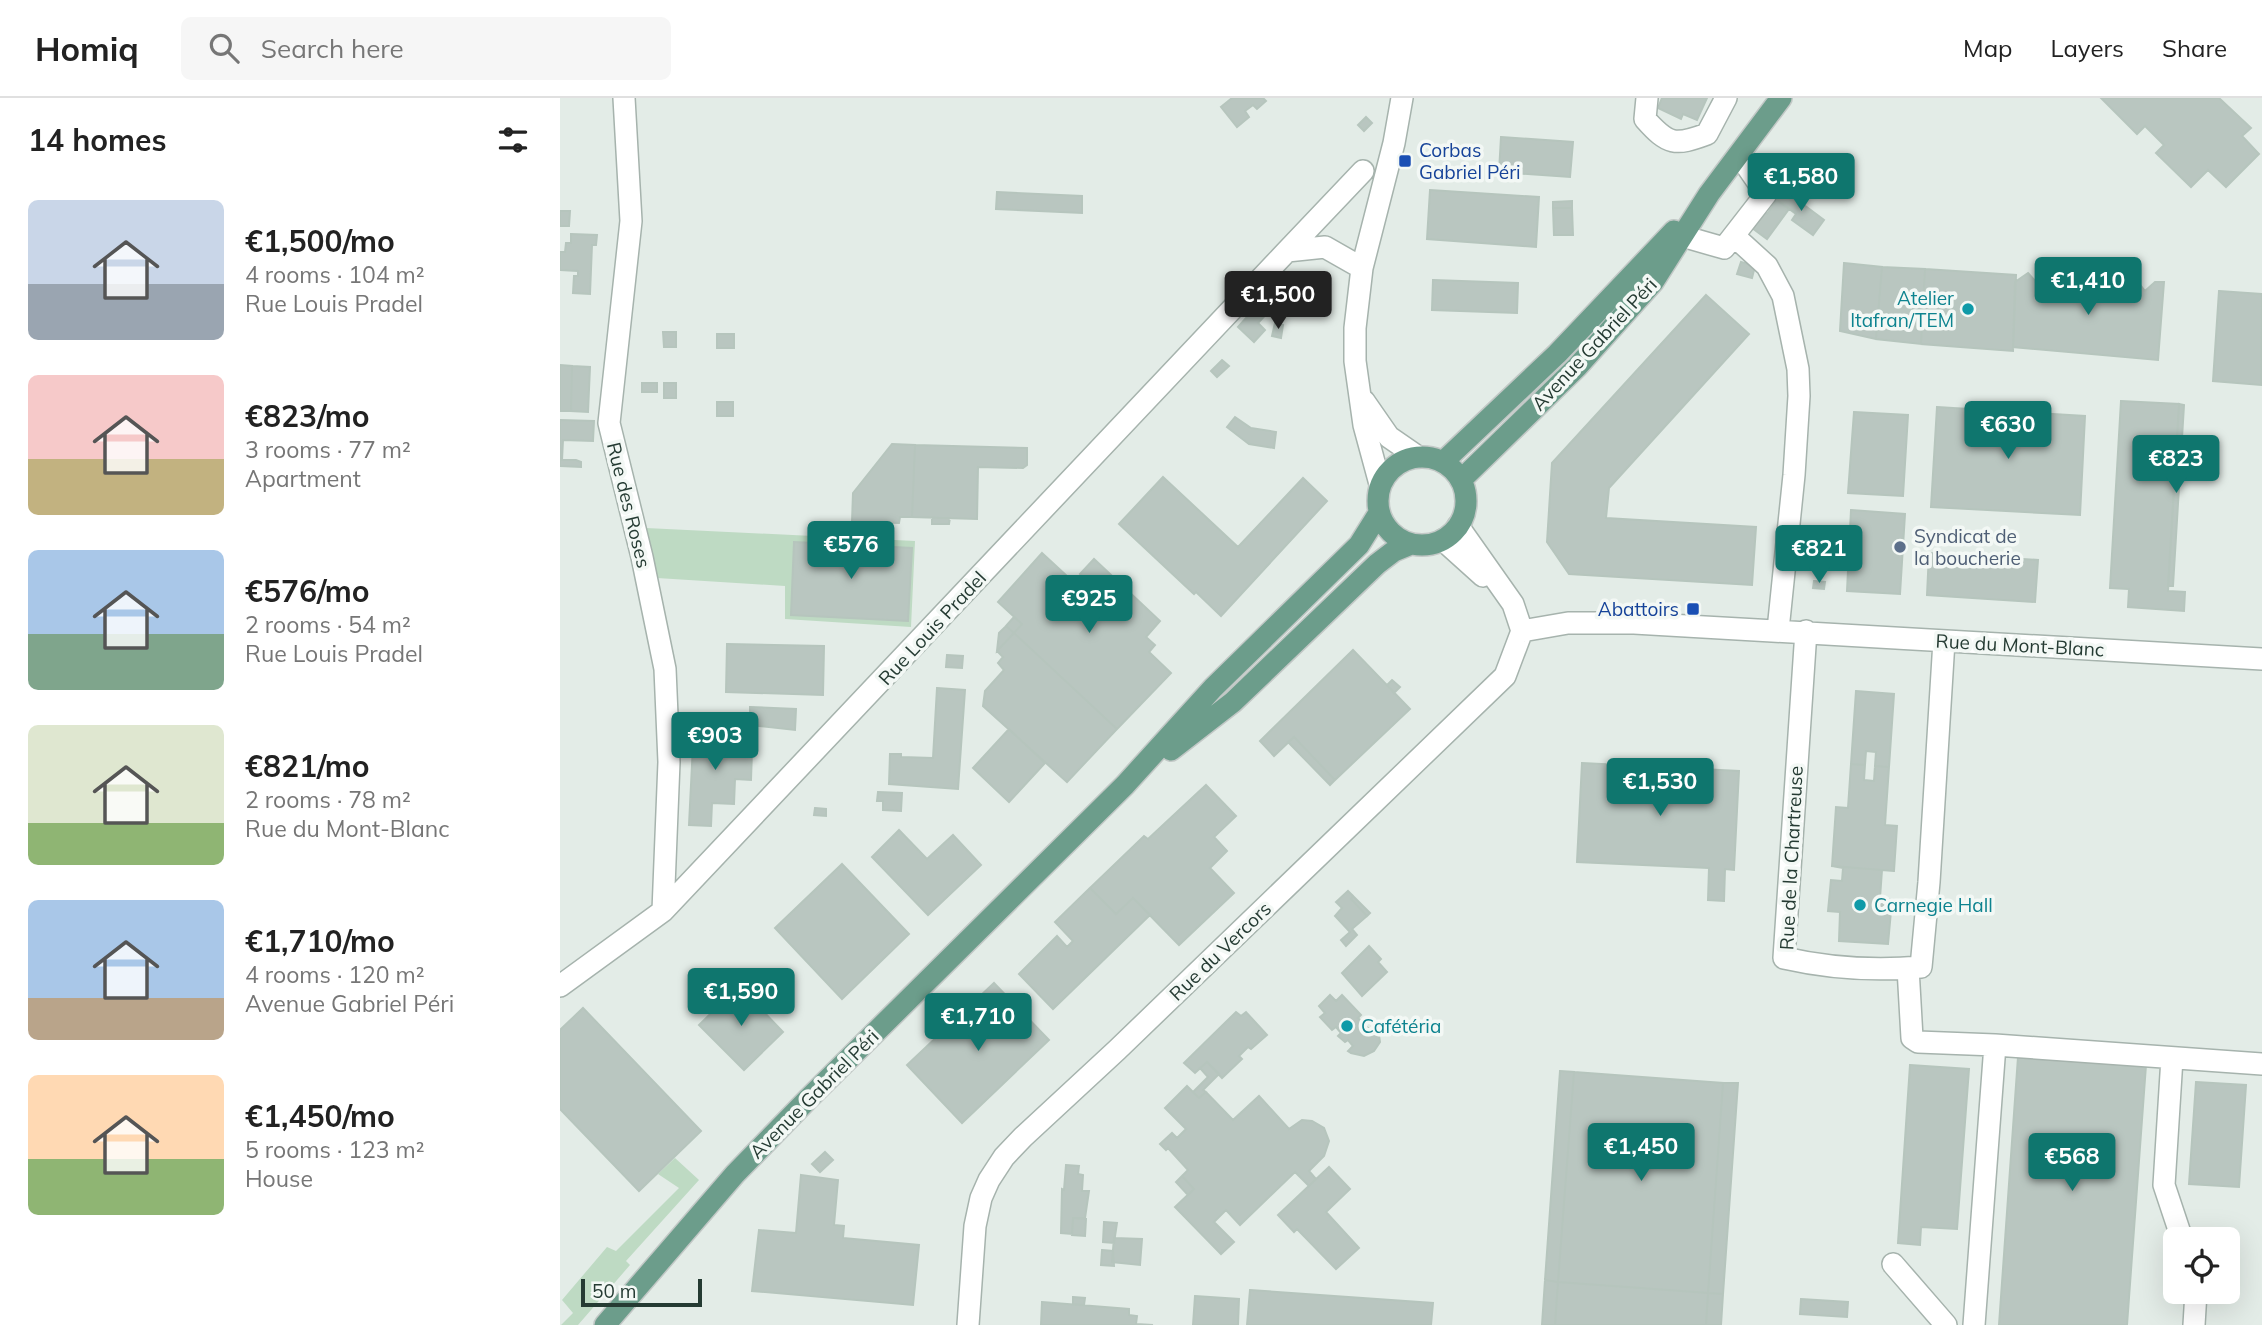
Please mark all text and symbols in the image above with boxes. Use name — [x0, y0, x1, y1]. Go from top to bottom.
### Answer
search box — [181, 17, 671, 80]
text: Homiq — [35, 28, 139, 69]
icon: search — [205, 29, 243, 67]
text: Search here — [261, 32, 404, 65]
text: Map — [1963, 33, 2012, 63]
text: Layers — [2050, 33, 2124, 63]
text: Share — [2162, 33, 2227, 63]
text: 14 homes — [28, 121, 167, 159]
icon: filters — [494, 121, 532, 159]
place label: Corbas Gabriel Péri — [1419, 138, 1521, 184]
marker: Corbas Gabriel Péri — [1397, 153, 1413, 169]
pin: €1,580 — [1744, 153, 1858, 213]
text: €1,580 — [1764, 161, 1838, 190]
text: €1,500/mo — [245, 222, 395, 260]
icon: home — [84, 228, 168, 312]
pin: €1,410 — [2031, 258, 2145, 317]
text: 4 rooms · 104 m² — [245, 260, 425, 289]
text: €1,410 — [2051, 265, 2125, 294]
pin: €1,500 — [1221, 272, 1335, 331]
street label: Avenue Gabriel Péri — [1526, 273, 1662, 415]
text: €1,500 — [1241, 279, 1315, 308]
place label: Atelier Itafran/TEM — [1850, 286, 1954, 332]
text: Rue Louis Pradel — [245, 289, 423, 318]
marker: Atelier Itafran/TEM — [1960, 301, 1976, 317]
text: €823/mo — [245, 397, 369, 435]
pin: €630 — [1967, 402, 2049, 461]
icon: home — [84, 403, 168, 487]
text: €630 — [1980, 409, 2036, 438]
text: 3 rooms · 77 m² — [245, 435, 411, 464]
pin: €823 — [2135, 436, 2217, 495]
street label: Rue des Roses — [602, 440, 656, 570]
text: €823 — [2148, 443, 2204, 472]
text: Apartment — [245, 464, 361, 493]
pin: €576 — [810, 522, 892, 581]
place label: Syndicat de la boucherie — [1914, 524, 2021, 570]
pin: €821 — [1778, 526, 1860, 585]
text: €576 — [823, 529, 879, 558]
text: €821 — [1791, 533, 1847, 562]
marker: Syndicat de la boucherie — [1892, 539, 1908, 555]
street label: Rue Louis Pradel — [873, 566, 991, 690]
text: €576/mo — [245, 572, 369, 610]
pin: €925 — [1048, 575, 1130, 635]
icon: home — [84, 578, 168, 662]
text: €925 — [1061, 583, 1117, 612]
place label: Abattoirs — [1598, 597, 1679, 621]
marker: Abattoirs — [1685, 601, 1701, 617]
text: 2 rooms · 54 m² — [245, 610, 411, 639]
street label: Rue du Mont-Blanc — [1935, 629, 2105, 661]
text: Rue Louis Pradel — [245, 639, 423, 668]
pin: €903 — [674, 712, 756, 772]
text: €903 — [687, 720, 743, 749]
text: €821/mo — [245, 747, 369, 785]
icon: home — [84, 753, 168, 837]
pin: €1,530 — [1603, 758, 1717, 818]
street label: Rue de la Chartreuse — [1774, 765, 1808, 951]
text: €1,530 — [1623, 766, 1697, 795]
text: 2 rooms · 78 m² — [245, 785, 411, 814]
text: Rue du Mont-Blanc — [245, 814, 450, 843]
place label: Carnegie Hall — [1874, 893, 1993, 917]
street label: Rue du Vercors — [1164, 896, 1276, 1006]
marker: Carnegie Hall — [1852, 897, 1868, 913]
text: €1,710/mo — [245, 922, 395, 960]
icon: home — [84, 928, 168, 1012]
text: 4 rooms · 120 m² — [245, 960, 425, 989]
pin: €1,590 — [684, 968, 798, 1028]
text: €1,590 — [704, 976, 778, 1005]
text: Avenue Gabriel Péri — [245, 989, 454, 1018]
pin: €1,710 — [921, 993, 1035, 1053]
text: €1,710 — [941, 1001, 1015, 1030]
place label: Cafétéria — [1361, 1014, 1441, 1038]
marker: Cafétéria — [1339, 1018, 1355, 1034]
street label: Avenue Gabriel Péri — [744, 1024, 884, 1164]
text: €1,450/mo — [245, 1097, 395, 1135]
icon: home — [84, 1103, 168, 1187]
pin: €1,450 — [1584, 1124, 1698, 1183]
text: €1,450 — [1604, 1131, 1678, 1160]
pin: €568 — [2031, 1134, 2113, 1193]
text: 5 rooms · 123 m² — [245, 1135, 425, 1164]
text: €568 — [2044, 1141, 2100, 1170]
text: House — [245, 1164, 313, 1193]
map controls — [2163, 1227, 2240, 1304]
button: locate — [2163, 1227, 2240, 1304]
scale bar — [581, 1276, 702, 1308]
text: 50 m — [592, 1279, 636, 1303]

